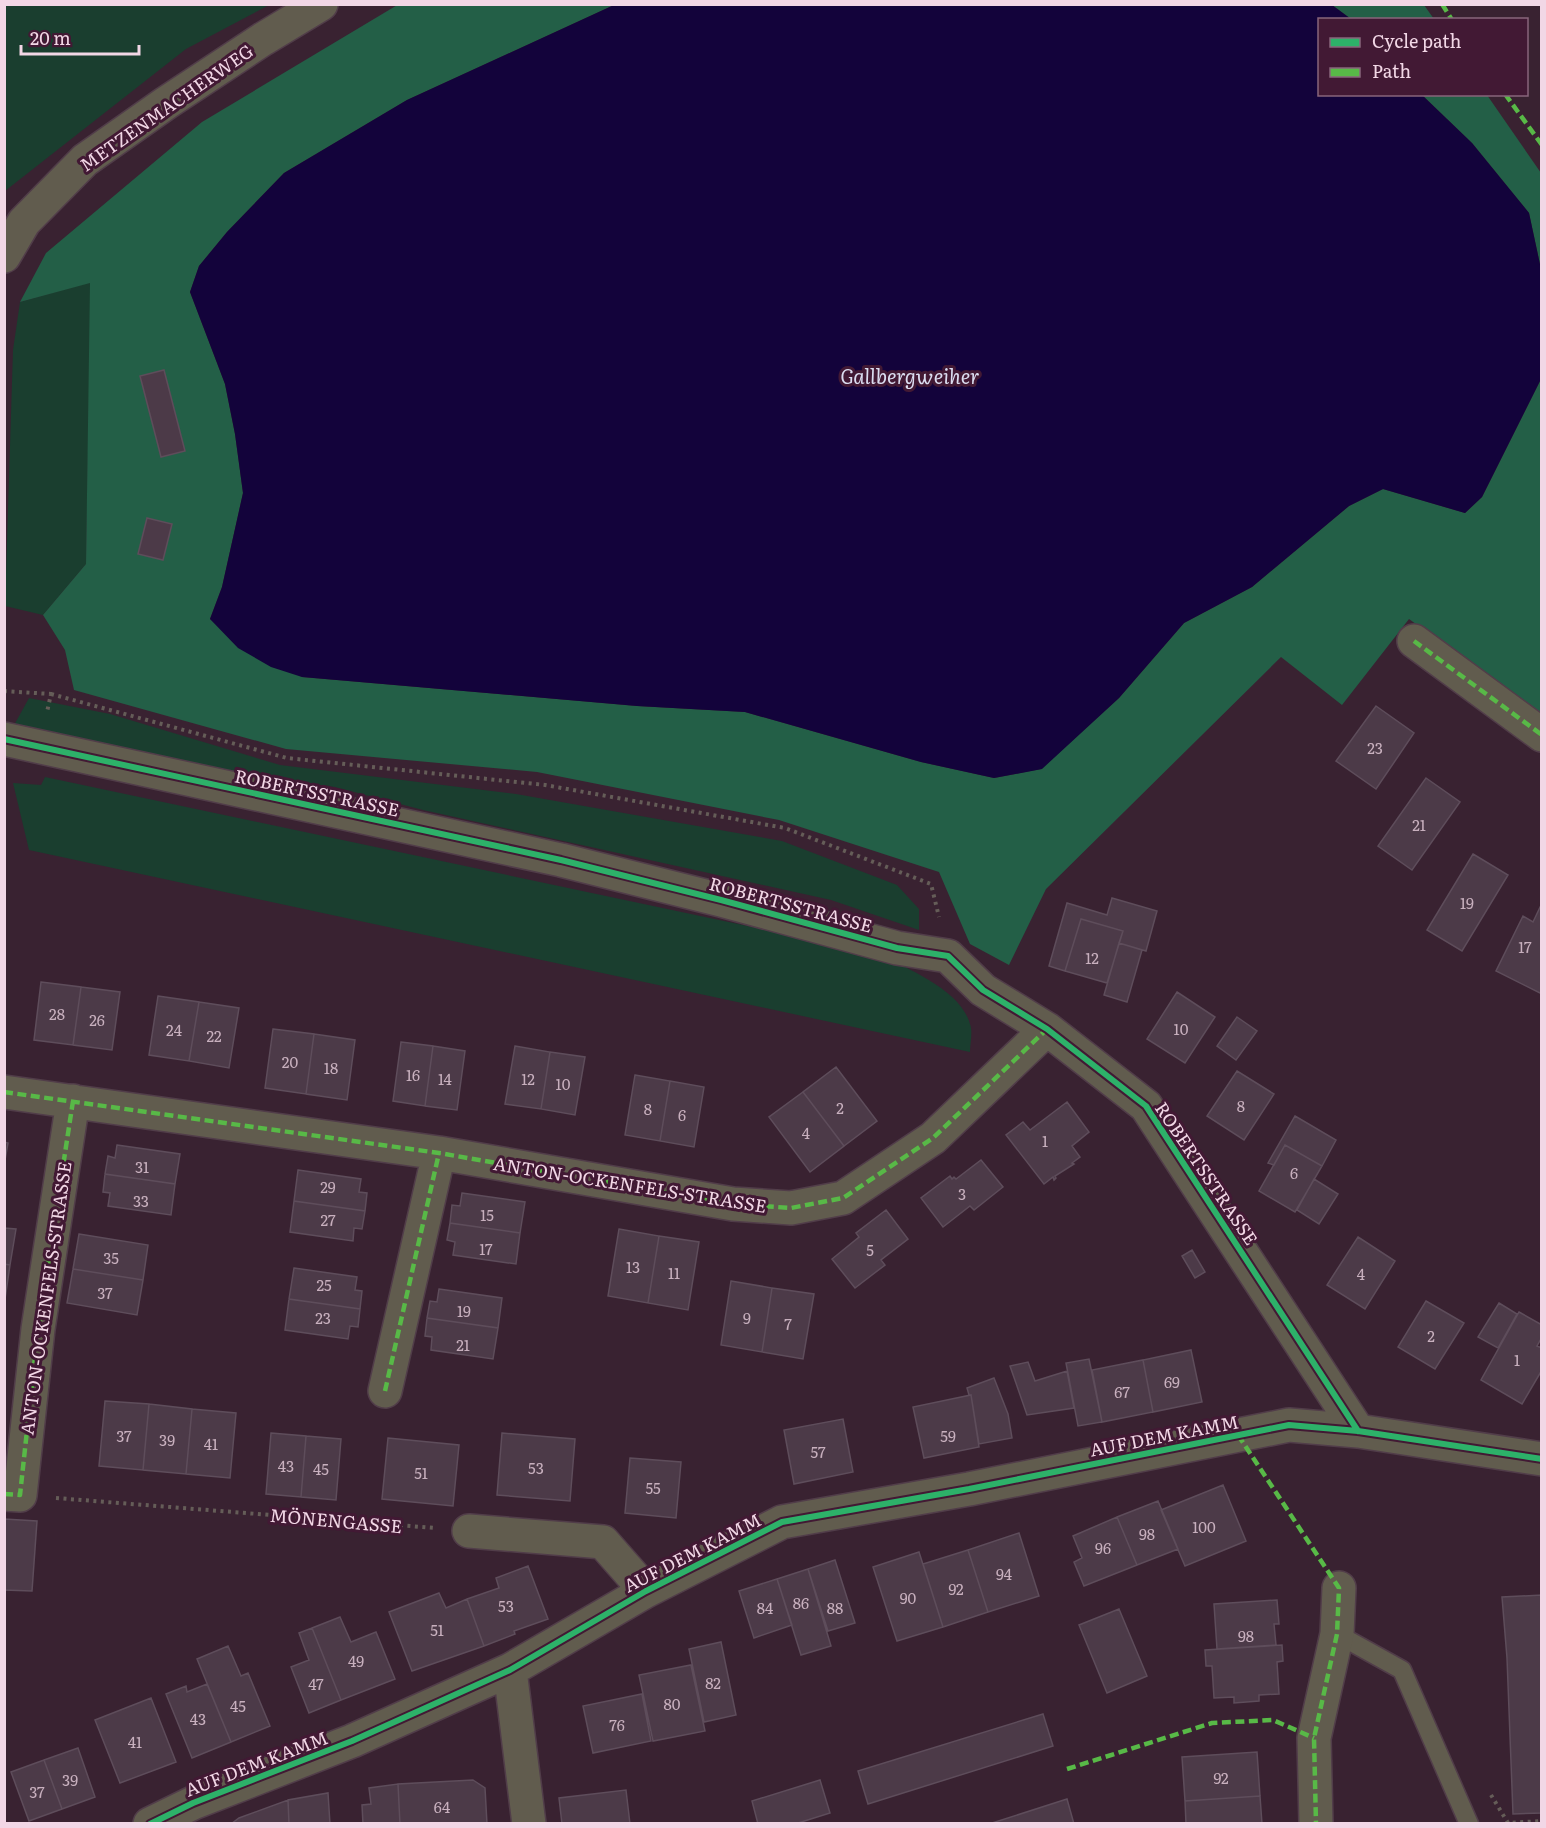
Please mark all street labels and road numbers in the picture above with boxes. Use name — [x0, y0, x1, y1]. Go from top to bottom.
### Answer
street label: METZENMACHERWEG — [74, 37, 258, 177]
street label: ROBERTSSTRASSE — [232, 761, 402, 823]
street label: ROBERTSSTRASSE — [707, 869, 875, 939]
street label: ROBERTSSTRASSE — [1149, 1096, 1265, 1250]
street label: ANTON-OCKENFELS-STRASSE — [492, 1149, 768, 1219]
street label: ANTON-OCKENFELS-STRASSE — [12, 1159, 78, 1437]
street label: AUF DEM KAMM — [1087, 1407, 1241, 1463]
street label: MÖNENGASSE — [269, 1501, 403, 1539]
street label: AUF DEM KAMM — [619, 1506, 765, 1598]
street label: AUF DEM KAMM — [181, 1723, 331, 1803]

